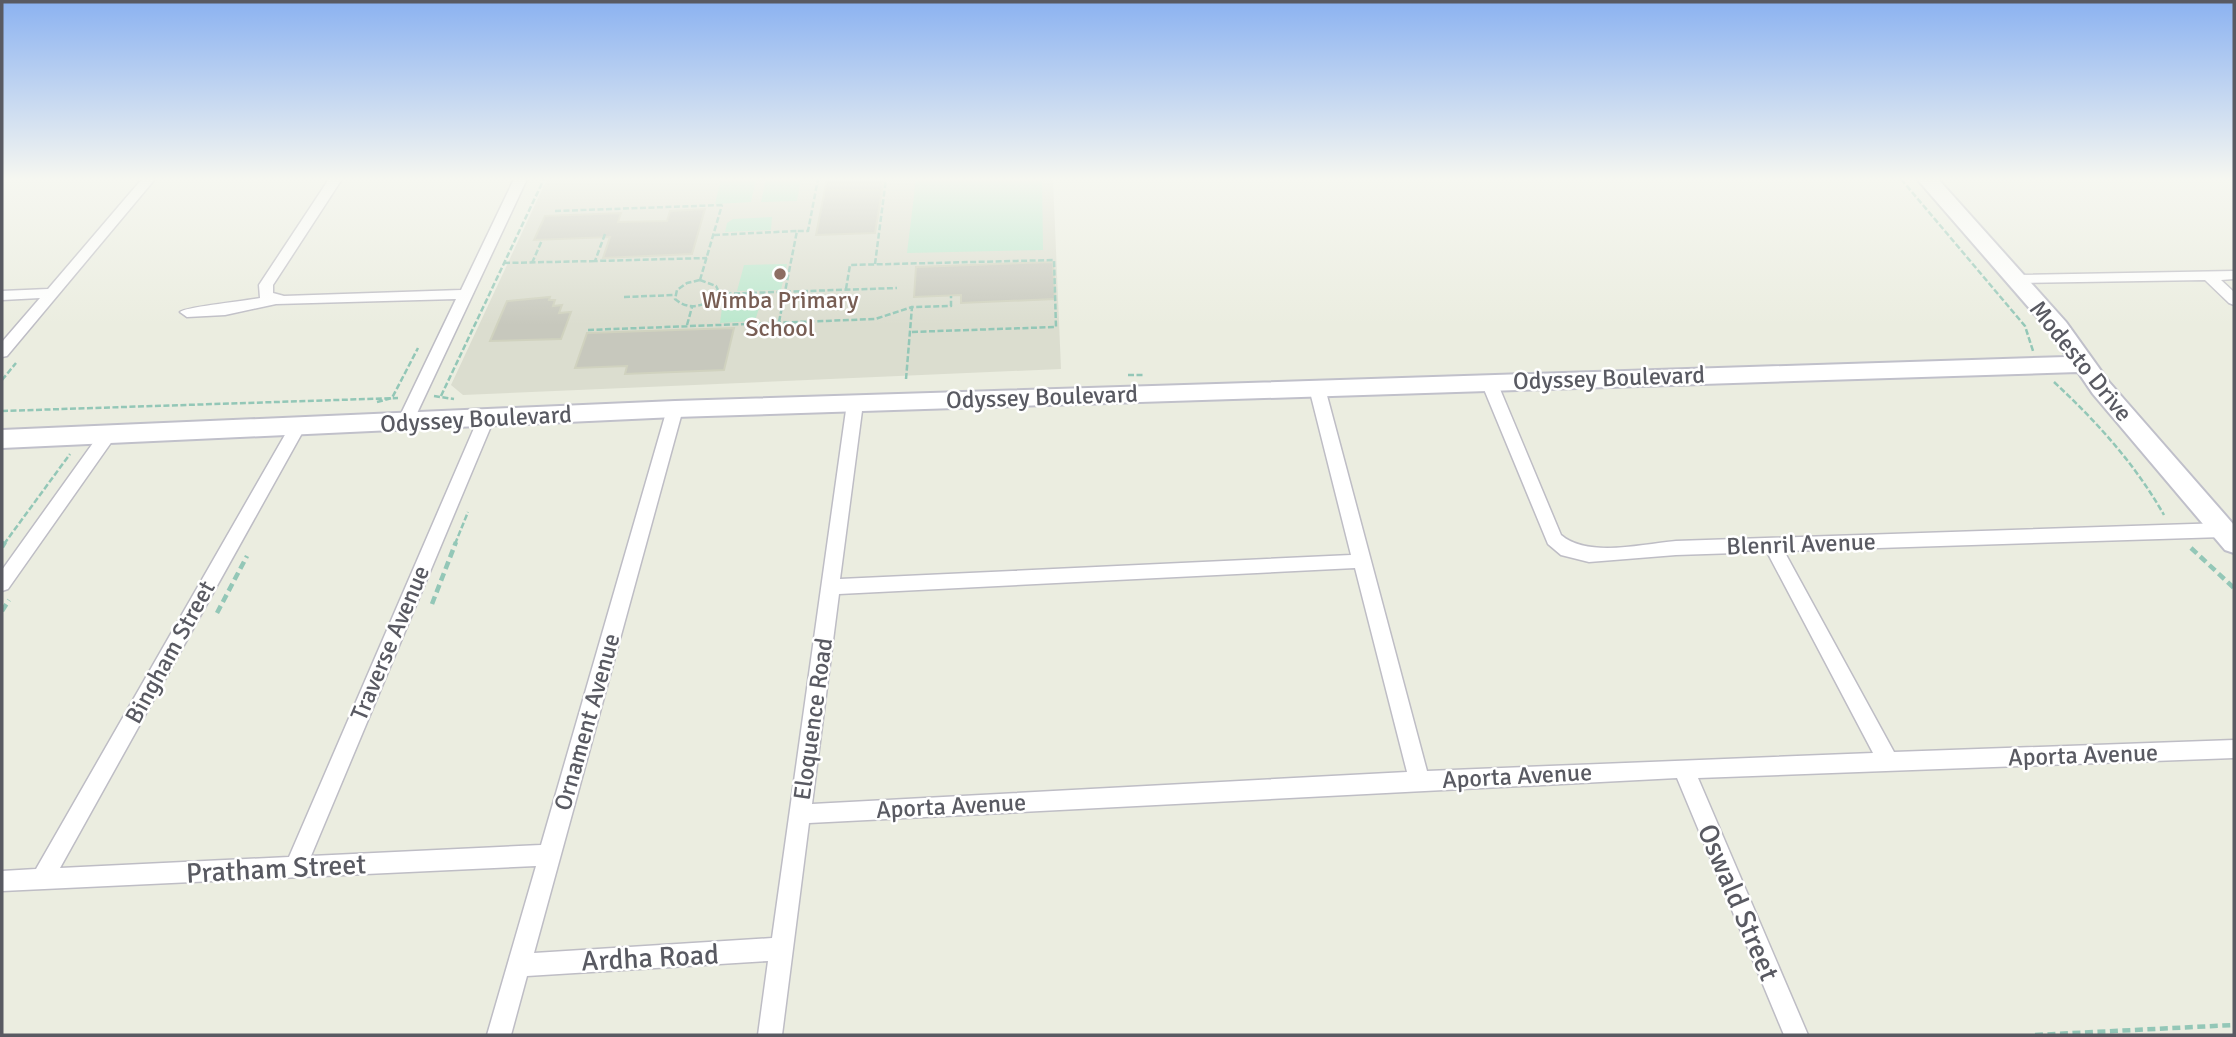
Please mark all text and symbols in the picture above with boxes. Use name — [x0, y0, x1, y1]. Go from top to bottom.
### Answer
marker: Wimba Primary School — [772, 266, 788, 282]
place label: Wimba Primary School — [701, 285, 859, 343]
street label: Modesto Drive — [2023, 295, 2139, 427]
street label: Odyssey Boulevard — [1513, 360, 1705, 396]
street label: Odyssey Boulevard — [946, 379, 1138, 415]
street label: Odyssey Boulevard — [379, 399, 573, 439]
street label: Blenril Avenue — [1726, 526, 1876, 562]
street label: Traverse Avenue — [344, 561, 436, 725]
street label: Bingham Street — [118, 575, 222, 729]
street label: Ornament Avenue — [547, 630, 627, 814]
street label: Eloquence Road — [787, 636, 839, 802]
street label: Aporta Avenue — [2007, 737, 2159, 773]
street label: Aporta Avenue — [1441, 757, 1593, 795]
street label: Aporta Avenue — [875, 787, 1027, 825]
street label: Oswald Street — [1690, 819, 1786, 986]
street label: Pratham Street — [185, 847, 367, 891]
street label: Ardha Road — [580, 937, 720, 979]

